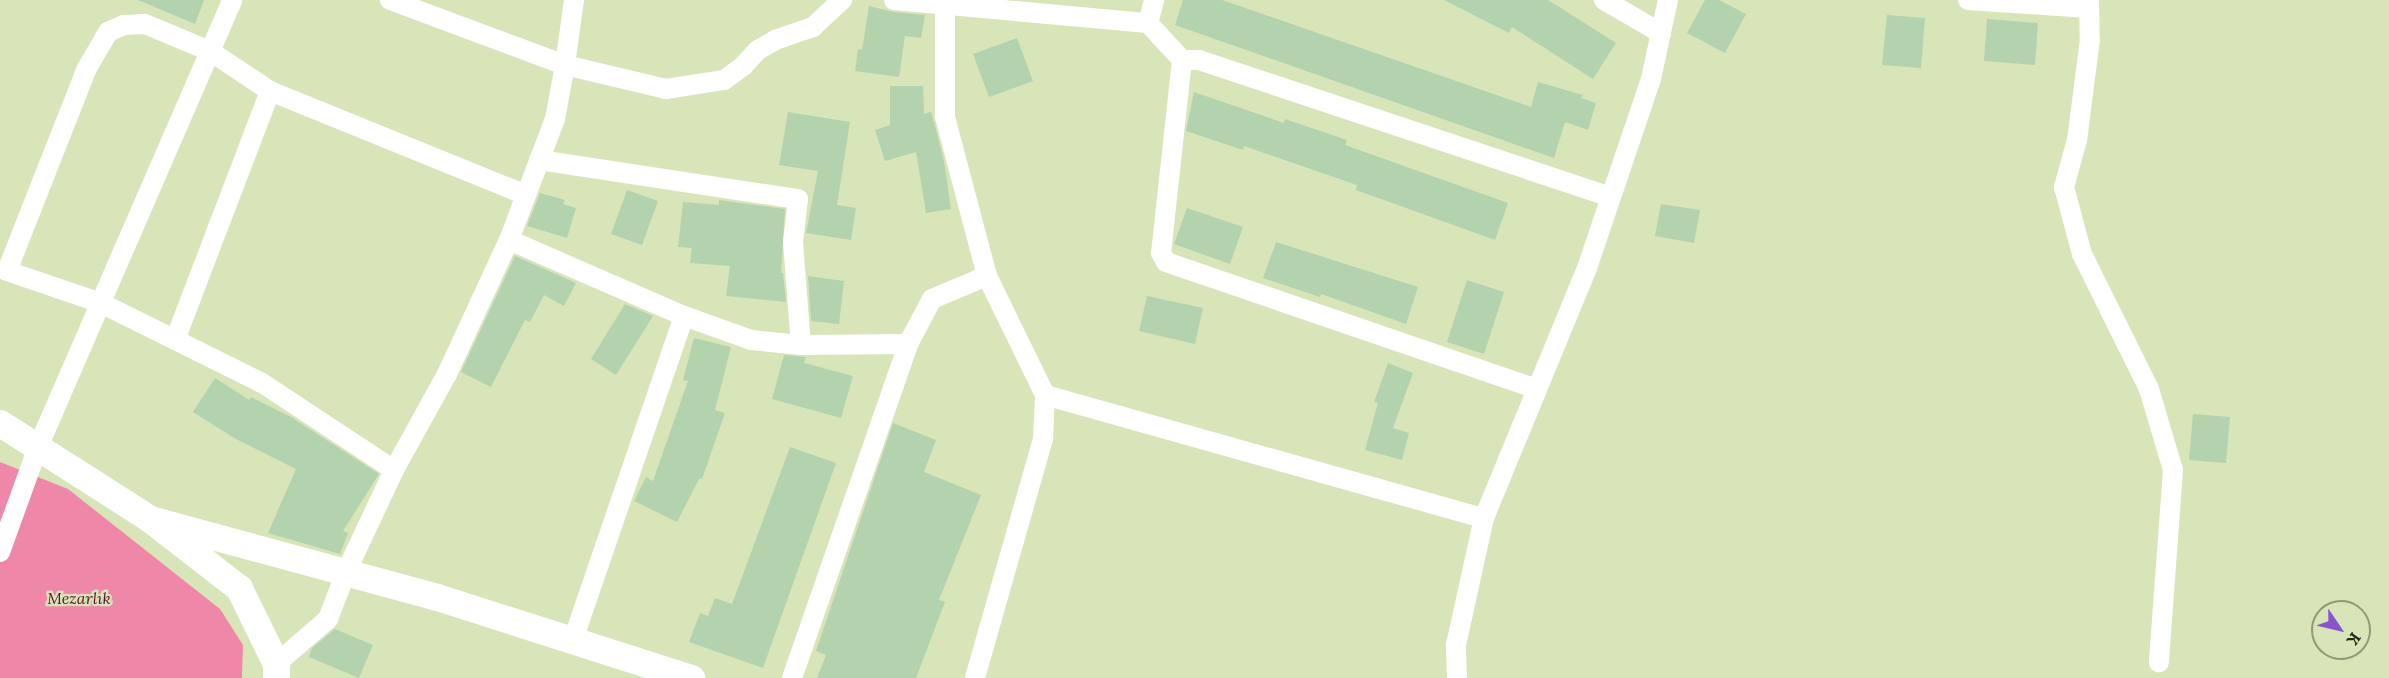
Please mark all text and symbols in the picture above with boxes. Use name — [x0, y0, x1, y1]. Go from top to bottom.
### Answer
park label: Mezarlık — [47, 588, 111, 608]
north arrow — [2311, 600, 2371, 660]
text: K — [2343, 629, 2366, 650]

